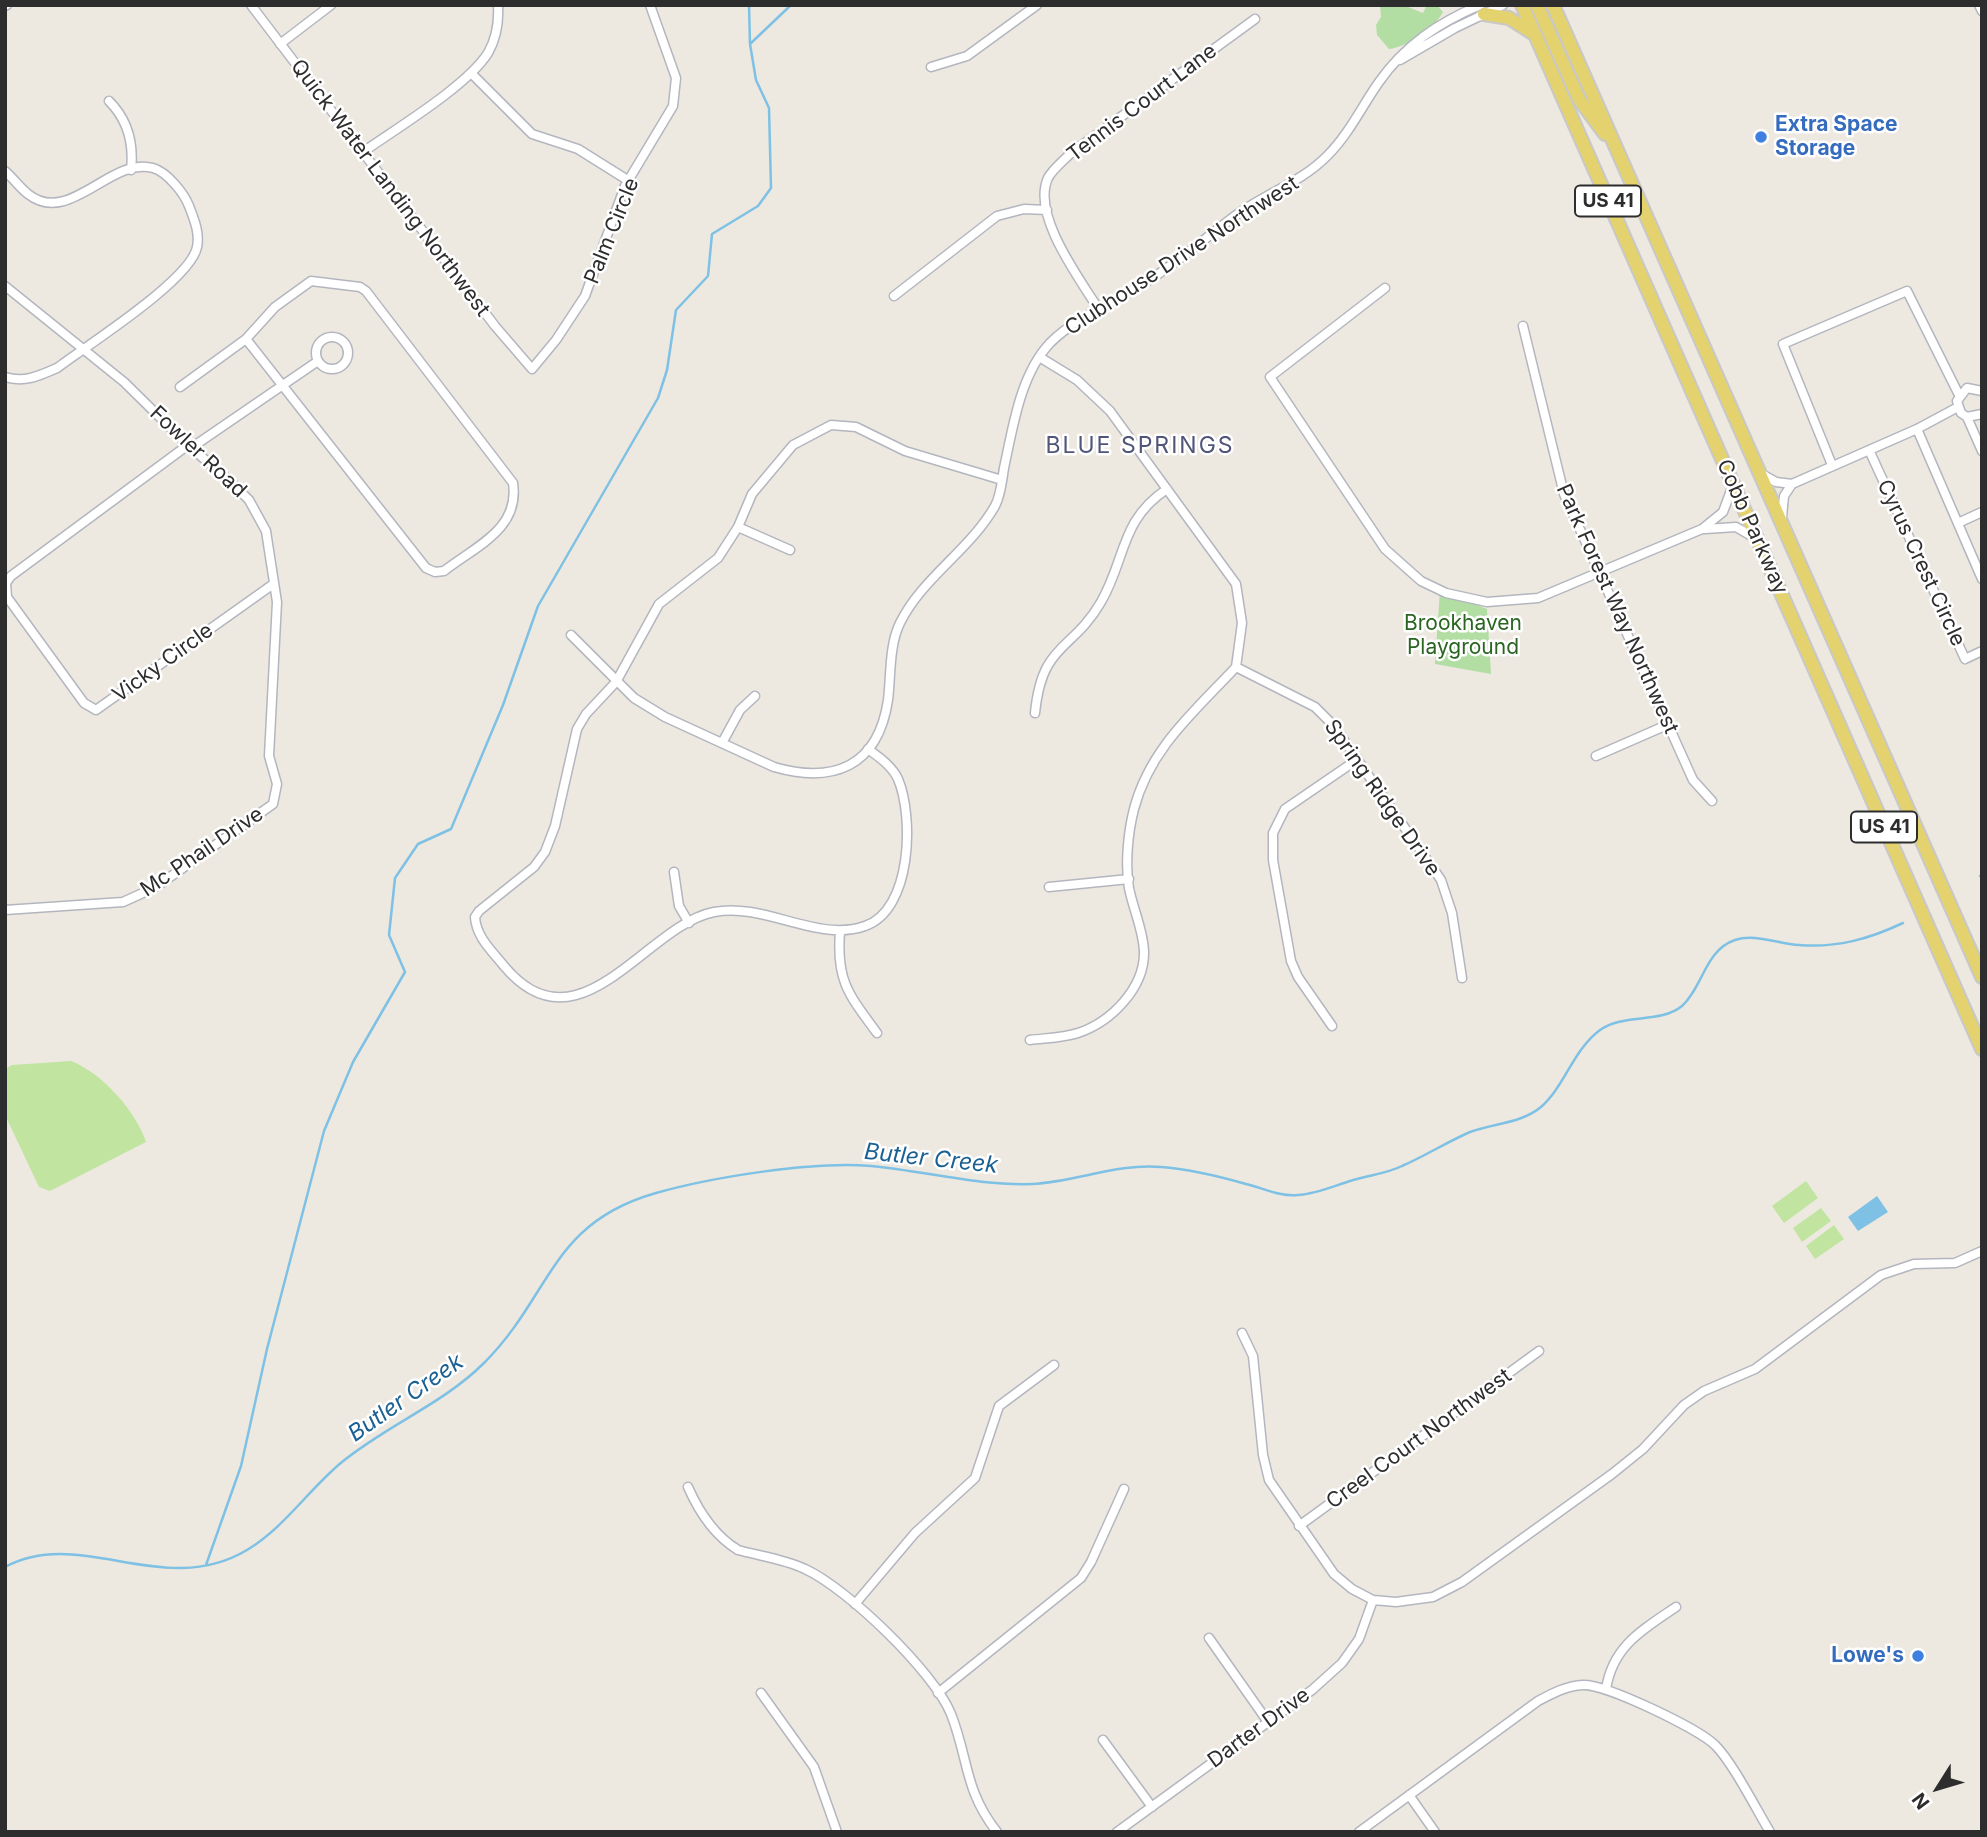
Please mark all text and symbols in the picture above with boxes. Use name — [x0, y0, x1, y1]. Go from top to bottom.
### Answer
street label: Tennis Court Lane — [1062, 39, 1222, 167]
street label: Quick Water Landing Northwest — [285, 55, 495, 321]
place label: Extra Space Storage — [1775, 112, 1898, 162]
marker: Extra Space Storage — [1753, 129, 1769, 145]
street label: Clubhouse Drive Northwest — [1061, 171, 1303, 341]
street label: Palm Circle — [579, 174, 645, 288]
road number: US 41 — [1575, 186, 1641, 216]
street label: Fowler Road — [145, 401, 251, 503]
district label: BLUE SPRINGS — [1047, 432, 1233, 460]
street label: Cobb Parkway — [1711, 456, 1793, 598]
street label: Cyrus Crest Circle — [1871, 476, 1971, 650]
street label: Park Forest Way Northwest — [1550, 480, 1684, 738]
park label: Brookhaven Playground — [1404, 611, 1522, 661]
street label: Vicky Circle — [108, 618, 218, 708]
street label: Spring Ridge Drive — [1318, 715, 1446, 881]
street label: Mc Phail Drive — [136, 802, 268, 902]
road number: US 41 — [1851, 812, 1917, 842]
water label: Butler Creek — [863, 1138, 999, 1180]
water label: Butler Creek — [343, 1348, 469, 1448]
street label: Creel Court Northwest — [1322, 1363, 1516, 1515]
place label: Lowe's — [1831, 1643, 1904, 1669]
marker: Lowe's — [1910, 1648, 1926, 1664]
street label: Darter Drive — [1203, 1683, 1315, 1773]
north arrow — [1903, 1753, 1973, 1823]
text: N — [1907, 1788, 1934, 1814]

